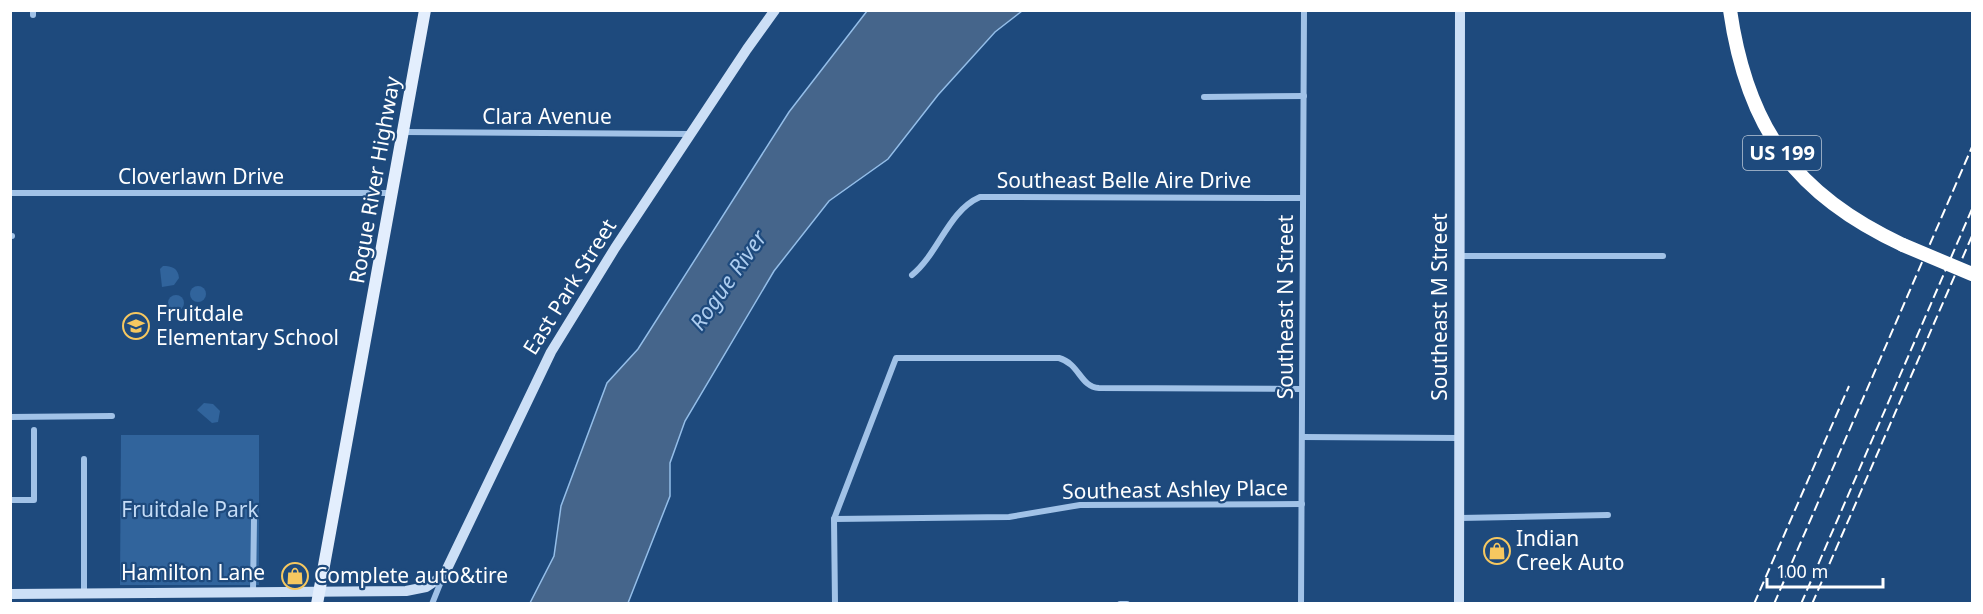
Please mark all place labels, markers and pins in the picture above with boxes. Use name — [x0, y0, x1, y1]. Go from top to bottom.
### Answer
place label: Fruitdale Elementary School — [156, 299, 339, 351]
school or university icon: Fruitdale Elementary School — [121, 311, 151, 341]
place label: Indian Creek Auto — [1516, 524, 1625, 576]
shop icon: Indian Creek Auto — [1482, 536, 1512, 566]
shop icon: Complete auto&tire — [280, 561, 310, 591]
place label: Complete auto&tire — [314, 561, 508, 589]

